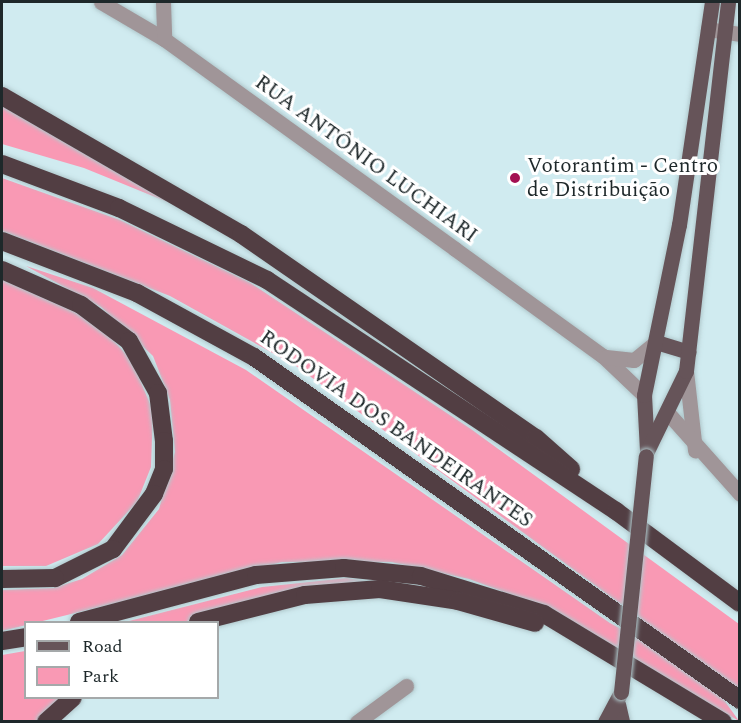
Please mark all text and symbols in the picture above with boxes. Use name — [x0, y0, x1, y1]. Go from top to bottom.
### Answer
street label: RUA ANTÔNIO LUCHIARI — [250, 70, 482, 248]
place label: Votorantim - Centro de Distribuição — [527, 153, 718, 203]
marker: Votorantim - Centro de Distribuição — [508, 171, 522, 185]
street label: RODOVIA DOS BANDEIRANTES — [255, 325, 537, 533]
legend — [24, 621, 219, 699]
text: Road — [82, 633, 123, 660]
text: Park — [82, 663, 119, 690]

